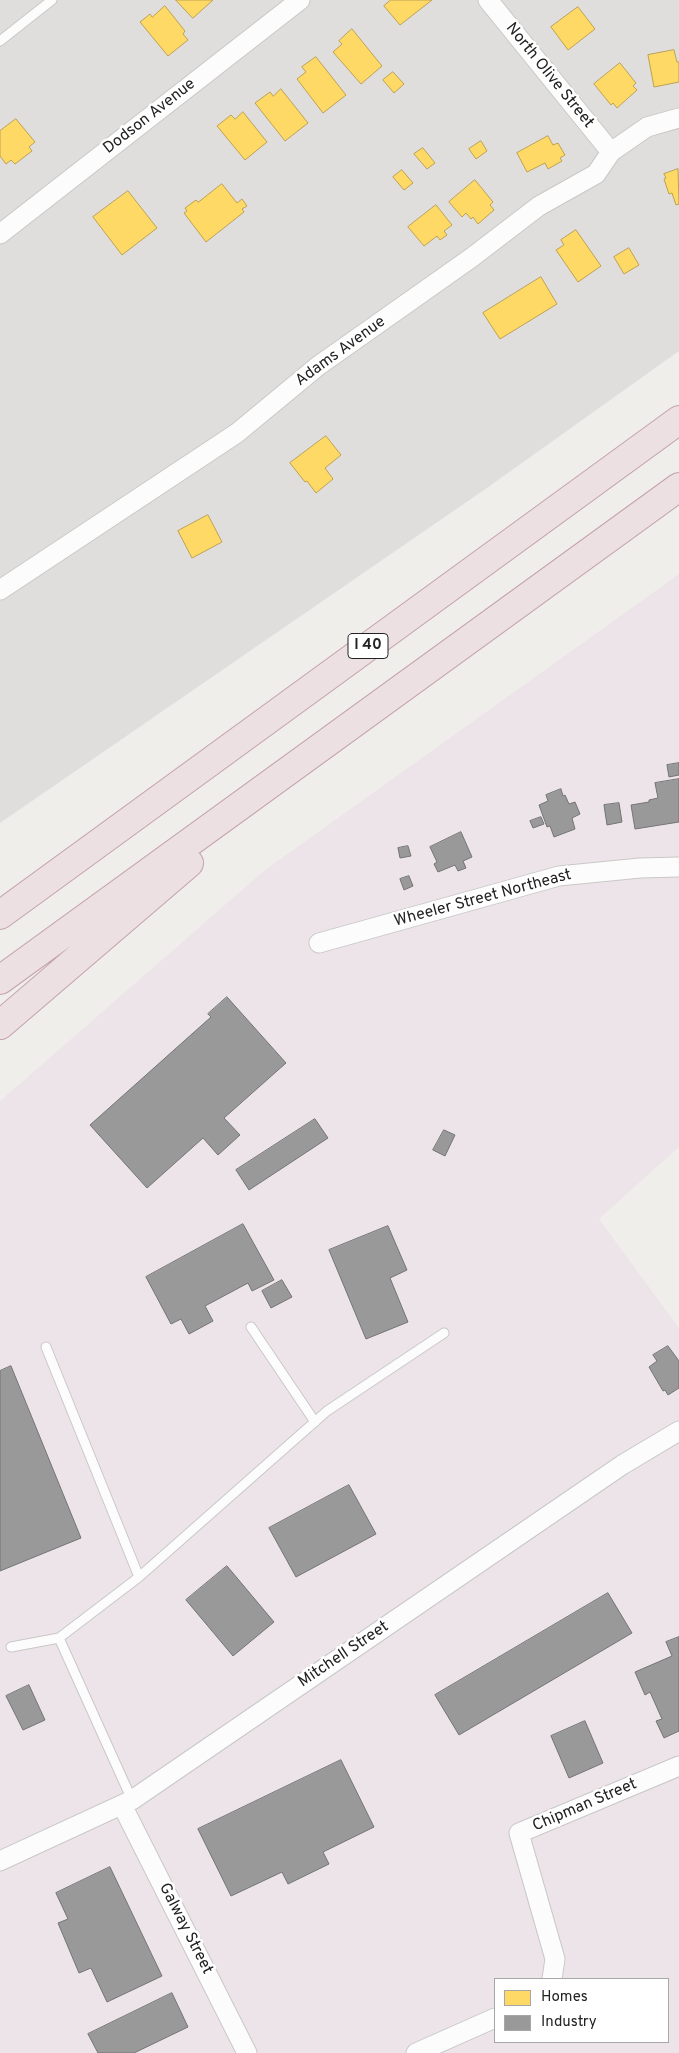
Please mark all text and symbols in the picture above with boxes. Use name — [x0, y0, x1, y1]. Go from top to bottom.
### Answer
street label: North Olive Street — [501, 20, 597, 132]
street label: Dodson Avenue — [100, 75, 200, 159]
street label: Adams Avenue — [292, 313, 390, 391]
road number: I 40 — [348, 634, 388, 658]
street label: Wheeler Street Northeast — [392, 866, 574, 932]
street label: Mitchell Street — [295, 1618, 393, 1692]
street label: Chipman Street — [530, 1775, 640, 1837]
street label: Galway Street — [154, 1880, 216, 1978]
legend — [494, 1978, 669, 2043]
text: Homes — [541, 1988, 588, 2007]
text: Industry — [541, 2013, 597, 2032]

